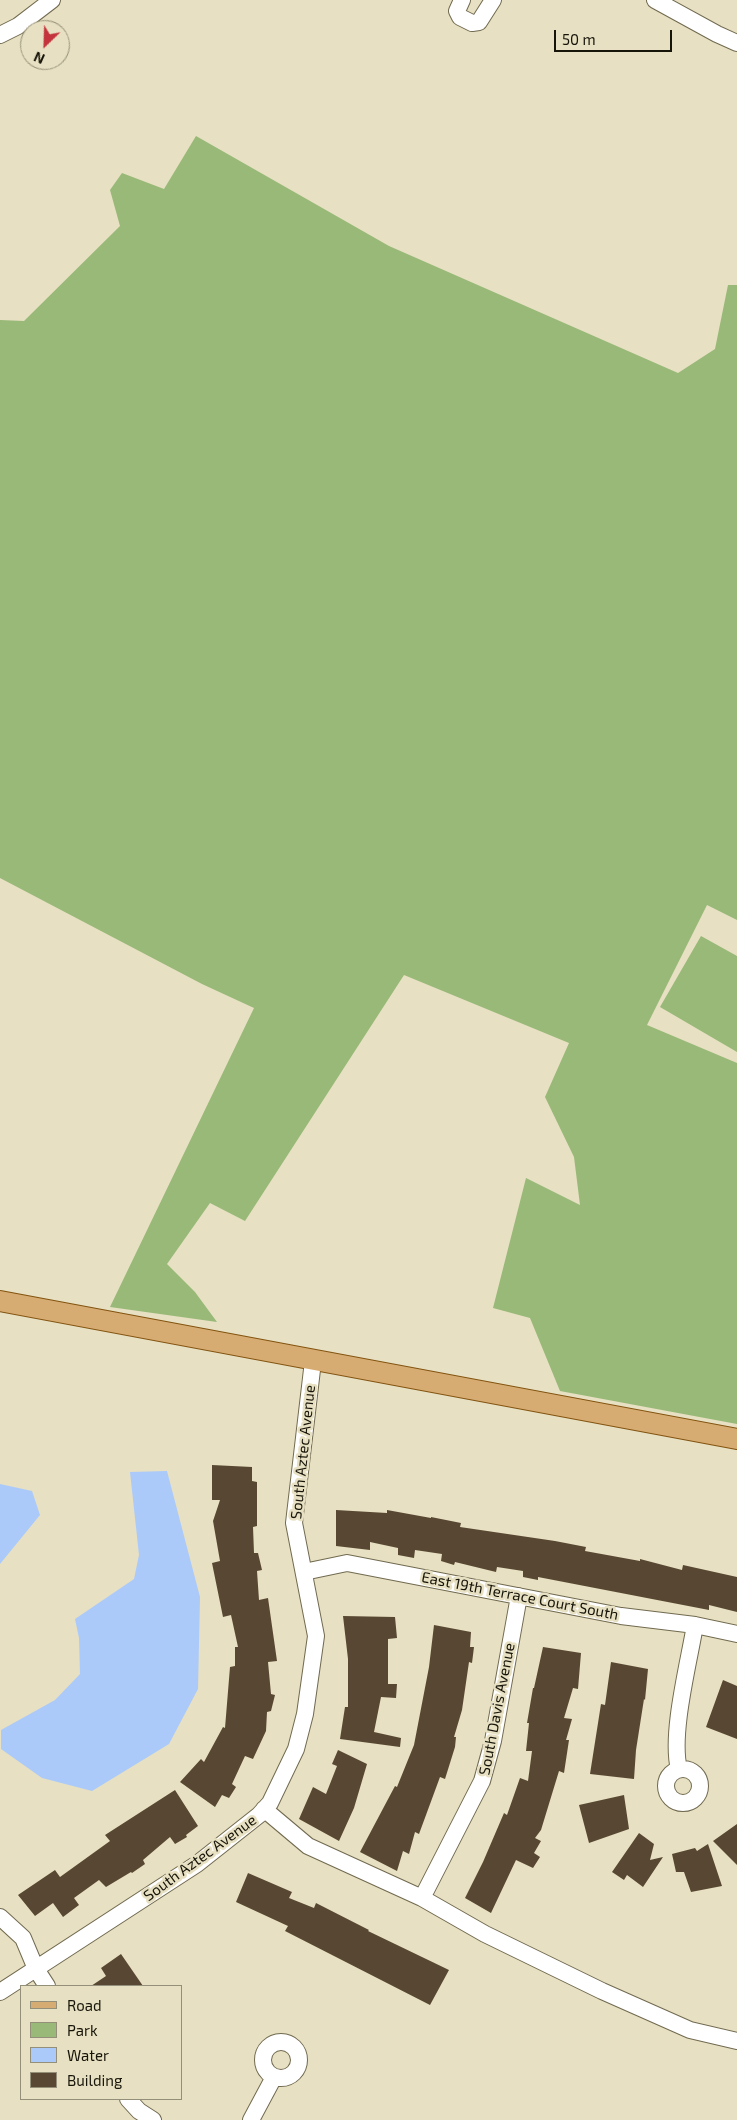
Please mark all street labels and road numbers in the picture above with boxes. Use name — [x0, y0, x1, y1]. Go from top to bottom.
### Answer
street label: South Aztec Avenue — [287, 1384, 319, 1520]
street label: East 19th Terrace Court South — [420, 1568, 620, 1624]
street label: South Davis Avenue — [475, 1641, 519, 1777]
street label: South Aztec Avenue — [140, 1811, 260, 1905]

